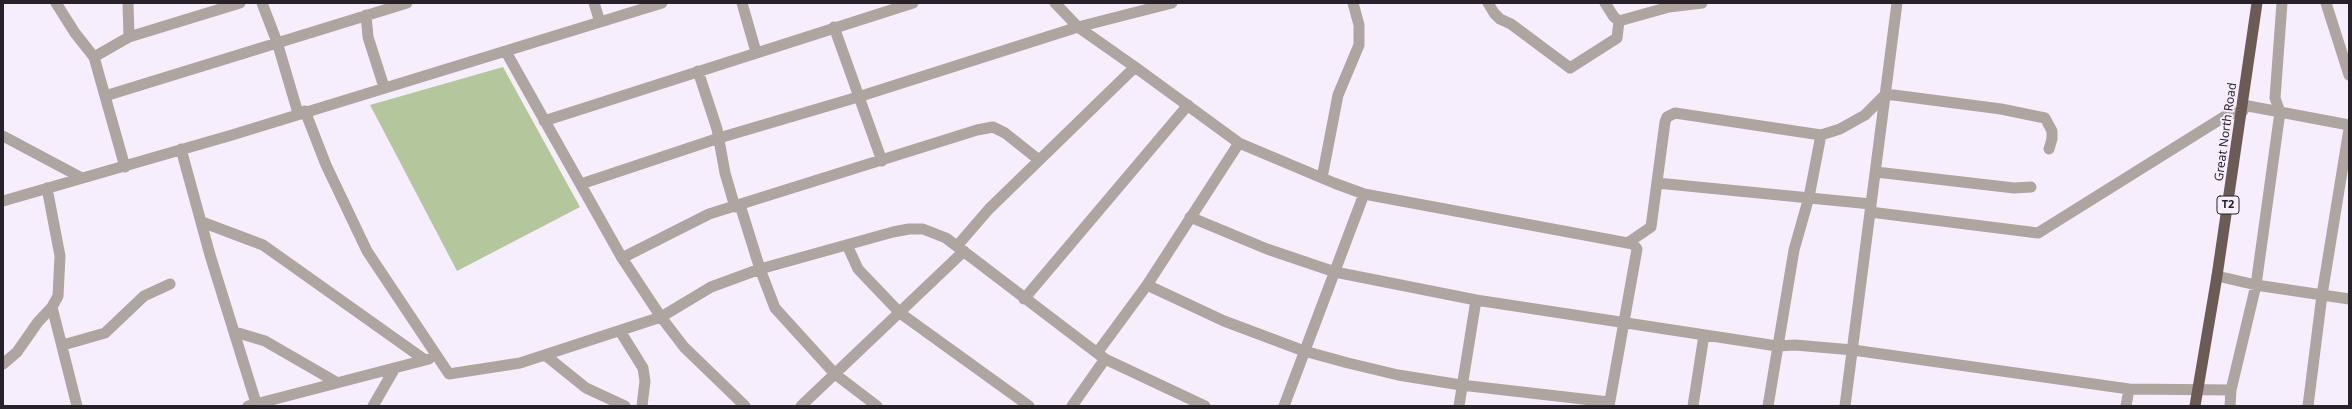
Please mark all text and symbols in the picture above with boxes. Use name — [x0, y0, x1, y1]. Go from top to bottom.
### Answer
street label: Great North Road — [2212, 82, 2240, 182]
road number: T2 — [2217, 196, 2239, 214]

